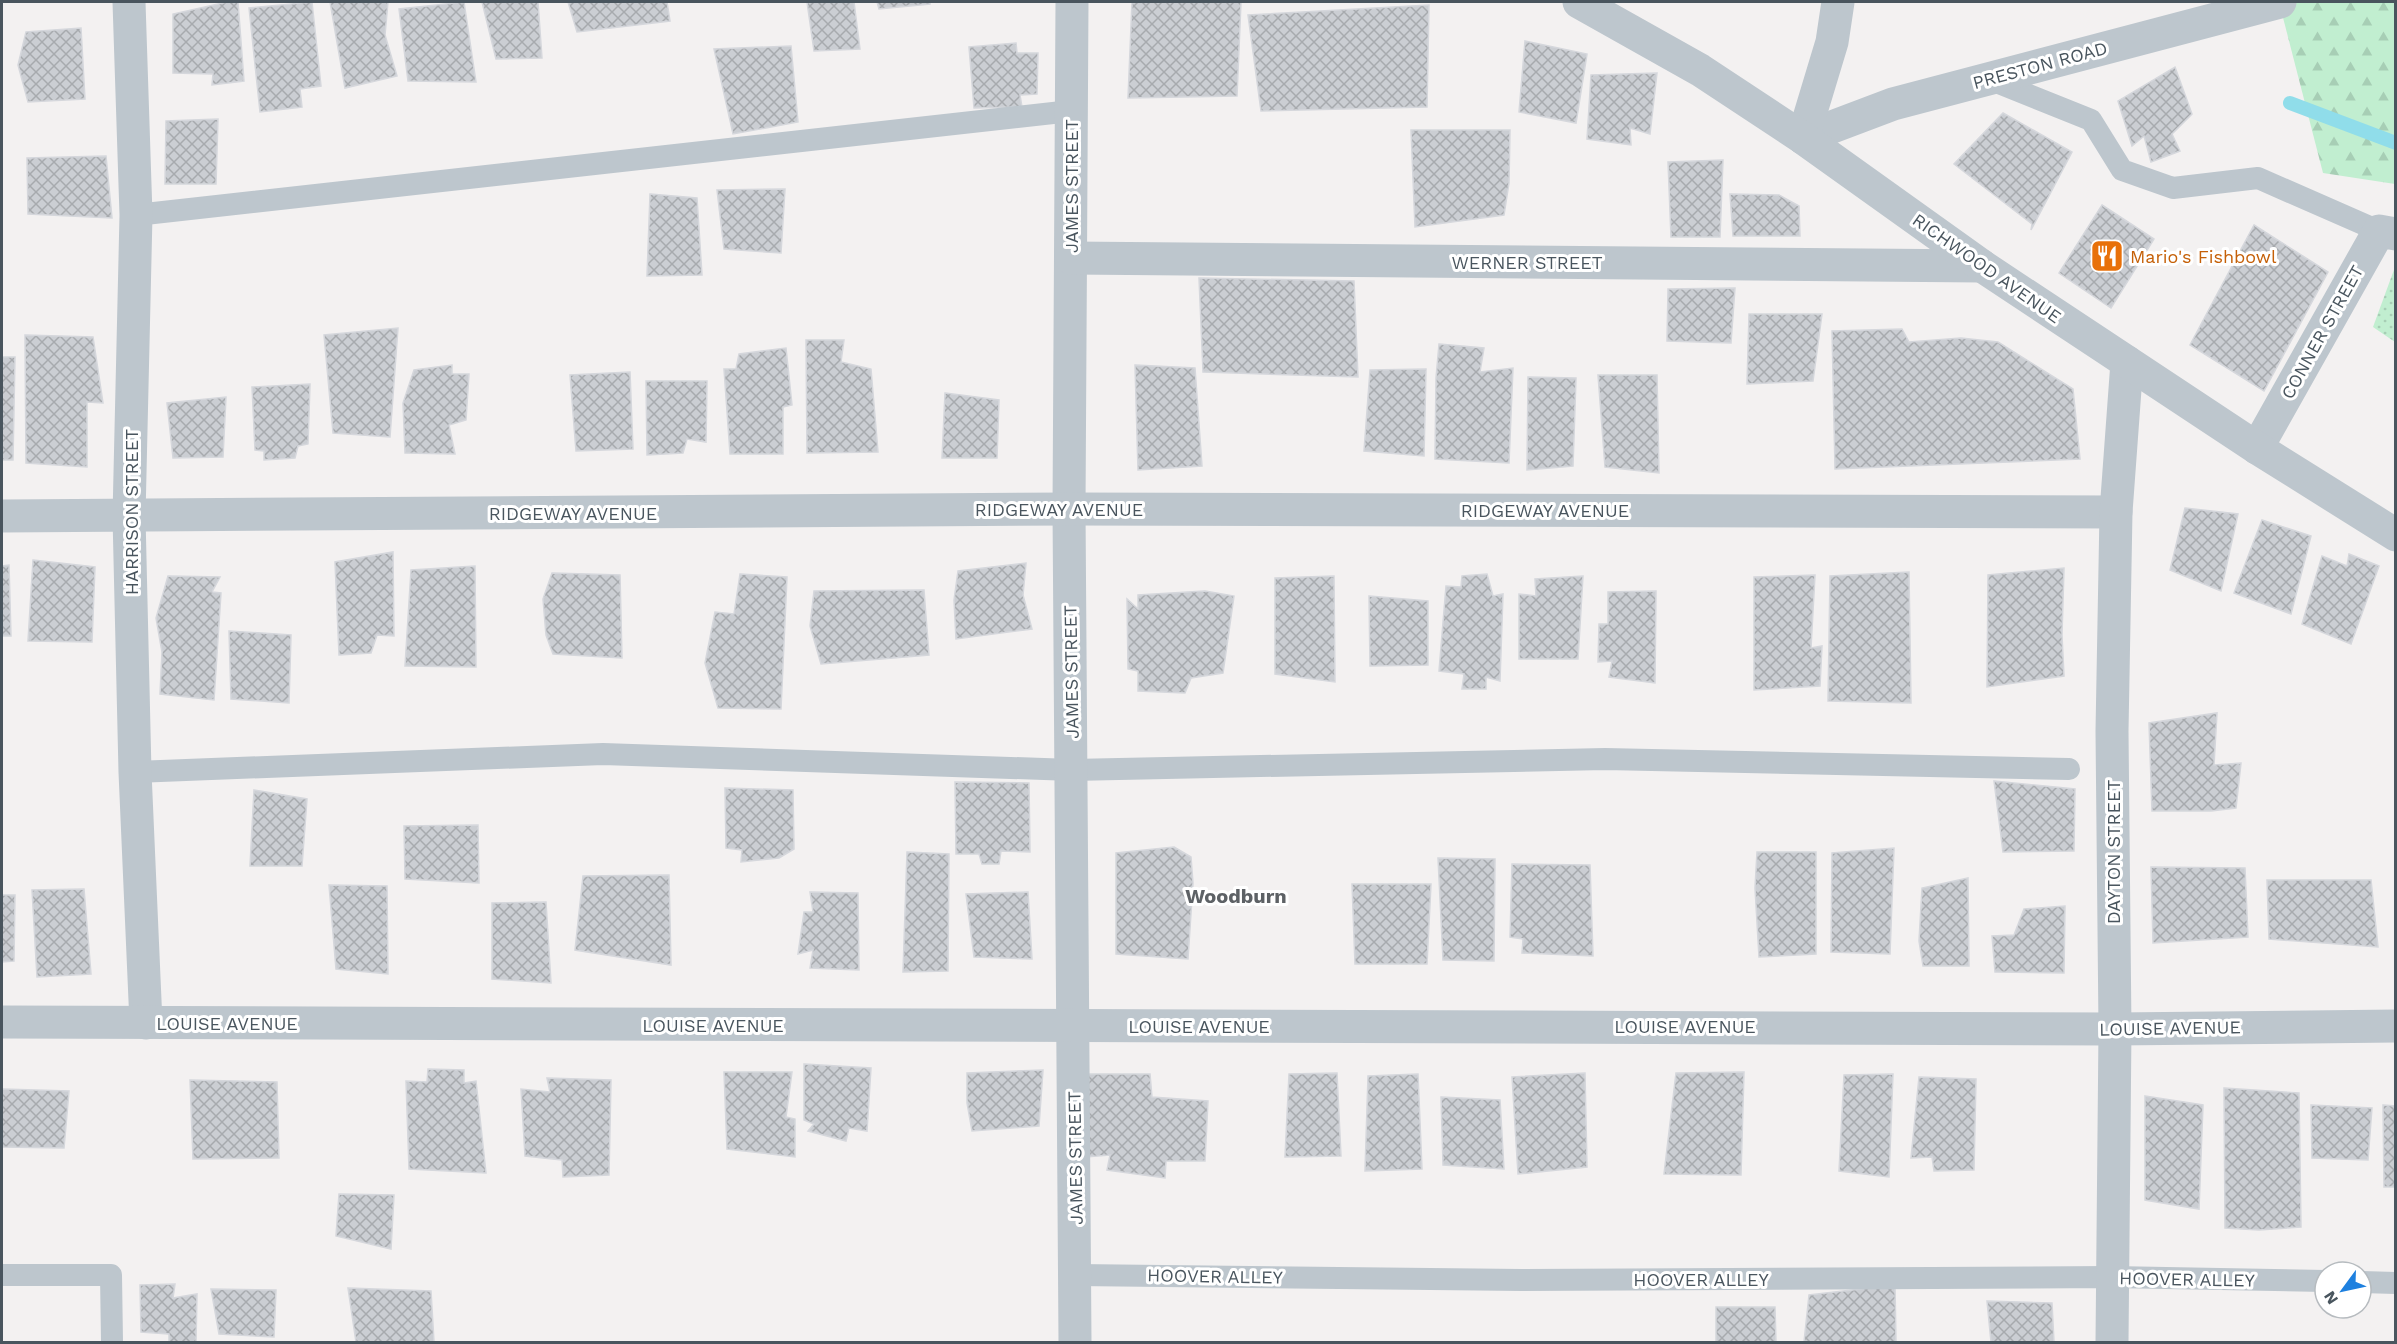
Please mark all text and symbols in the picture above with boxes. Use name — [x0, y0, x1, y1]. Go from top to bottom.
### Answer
street label: PRESTON ROAD — [1970, 37, 2110, 93]
street label: JAMES STREET — [1061, 119, 1082, 253]
street label: RICHWOOD AVENUE — [1909, 209, 2065, 327]
restaurant icon: Mario's Fishbowl — [2089, 238, 2125, 274]
place label: Mario's Fishbowl — [2130, 246, 2277, 267]
street label: WERNER STREET — [1451, 252, 1603, 273]
street label: CONNER STREET — [2277, 261, 2367, 402]
street label: HARRISON STREET — [121, 429, 142, 595]
street label: RIDGEWAY AVENUE — [975, 499, 1143, 520]
street label: RIDGEWAY AVENUE — [1461, 500, 1629, 521]
street label: RIDGEWAY AVENUE — [489, 503, 657, 524]
street label: JAMES STREET — [1059, 605, 1083, 739]
street label: DAYTON STREET — [2103, 780, 2124, 924]
district label: Woodburn — [1185, 884, 1287, 908]
street label: LOUISE AVENUE — [156, 1013, 298, 1034]
street label: LOUISE AVENUE — [642, 1015, 784, 1036]
street label: LOUISE AVENUE — [1128, 1016, 1270, 1037]
street label: LOUISE AVENUE — [1614, 1016, 1756, 1037]
street label: LOUISE AVENUE — [2099, 1016, 2241, 1040]
street label: JAMES STREET — [1063, 1091, 1087, 1225]
north arrow — [2313, 1260, 2373, 1320]
street label: HOOVER ALLEY — [1147, 1264, 1284, 1288]
street label: HOOVER ALLEY — [2119, 1267, 2256, 1291]
street label: HOOVER ALLEY — [1633, 1269, 1769, 1290]
text: N — [2320, 1288, 2342, 1308]

